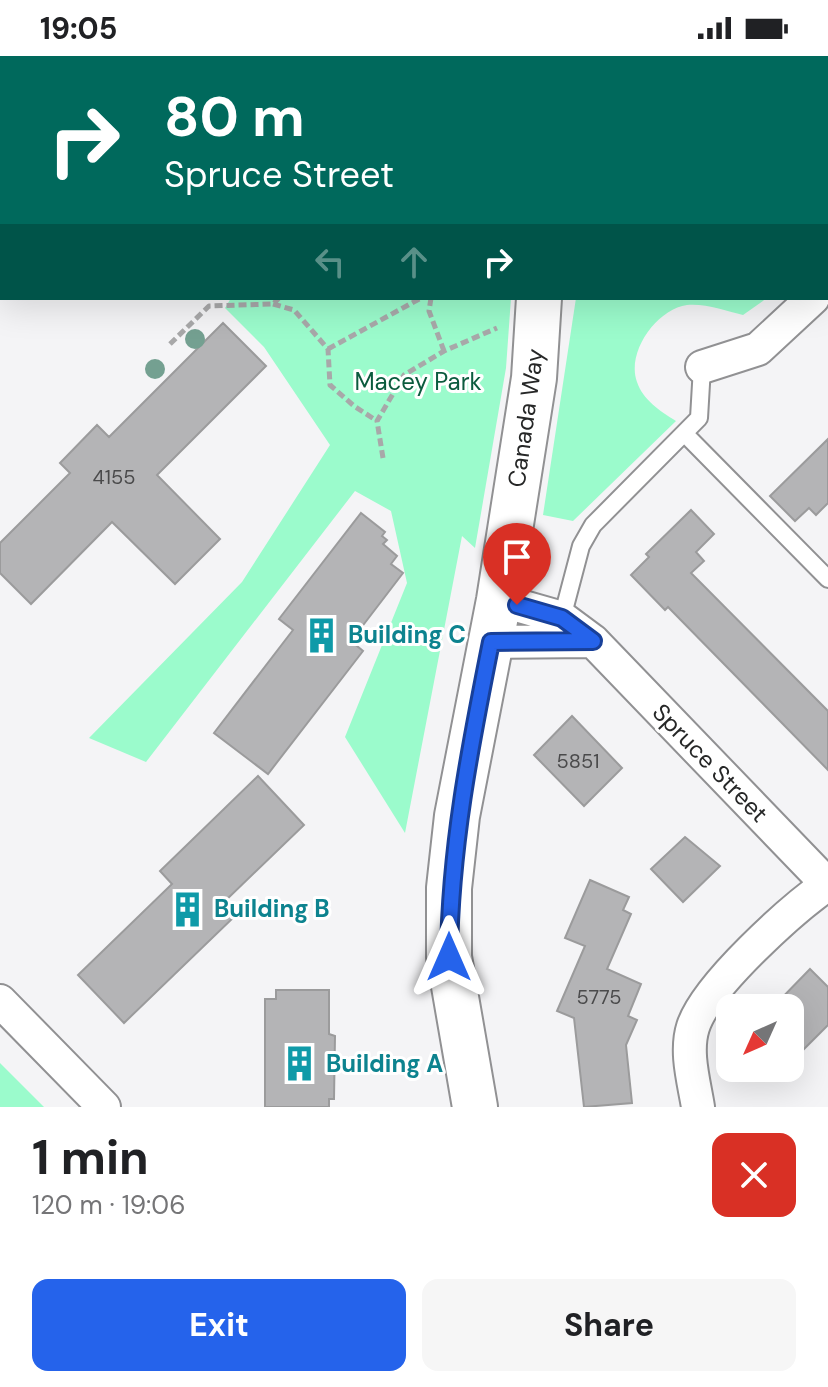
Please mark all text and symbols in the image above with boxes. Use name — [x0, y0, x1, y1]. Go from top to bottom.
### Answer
text: 19:05 — [40, 9, 117, 48]
text: 80 m — [164, 80, 305, 153]
icon: right — [32, 88, 136, 192]
text: Spruce Street — [164, 151, 394, 198]
icon: left — [308, 240, 352, 284]
icon: ahead — [392, 240, 436, 284]
icon: right — [476, 240, 520, 284]
street label: Canada Way — [500, 347, 551, 489]
park label: Macey Park — [354, 366, 482, 397]
house number: 4155 — [93, 464, 135, 490]
pin — [483, 523, 551, 605]
icon: arrive — [495, 535, 539, 579]
building icon: Building C — [303, 616, 341, 654]
place label: Building C — [348, 619, 466, 650]
street label: Spruce Street — [646, 697, 775, 829]
house number: 5851 — [557, 748, 599, 774]
building icon: Building B — [169, 890, 207, 928]
place label: Building B — [214, 893, 329, 924]
position arrow — [407, 915, 491, 999]
house number: 5775 — [577, 984, 621, 1010]
north arrow — [716, 994, 804, 1082]
map controls — [716, 994, 804, 1082]
building icon: Building A — [281, 1045, 319, 1083]
place label: Building A — [326, 1048, 443, 1079]
text: 1 min — [32, 1126, 149, 1189]
button: close — [712, 1133, 796, 1217]
text: 120 m · 19:06 — [32, 1188, 185, 1222]
button: Exit — [32, 1279, 406, 1371]
button: Share — [422, 1279, 796, 1371]

